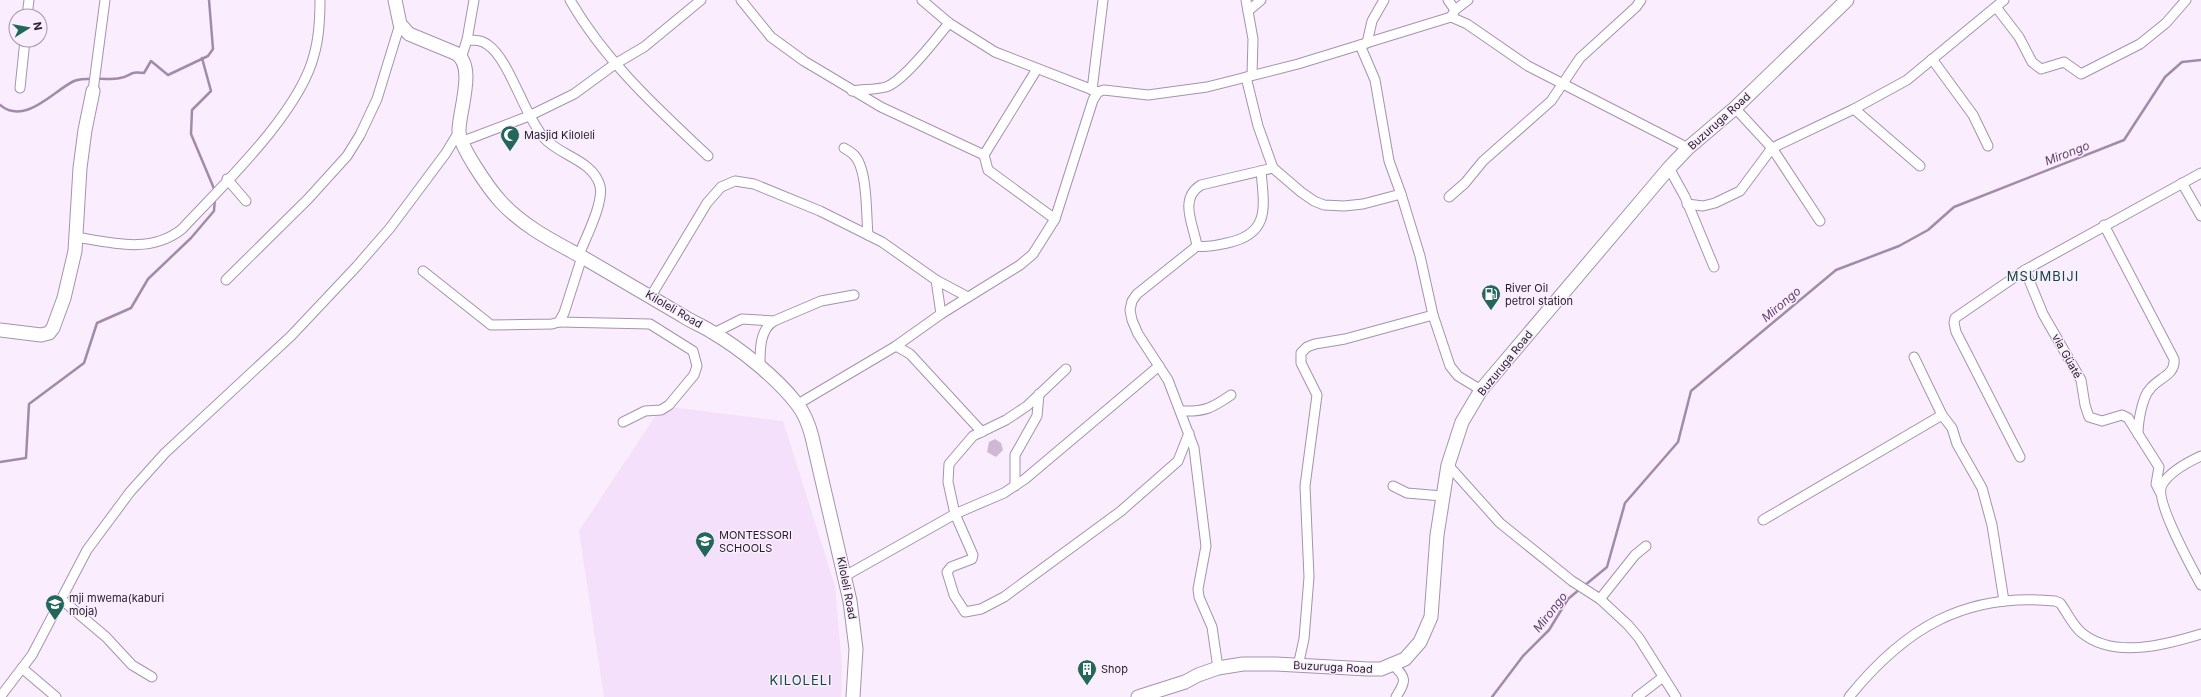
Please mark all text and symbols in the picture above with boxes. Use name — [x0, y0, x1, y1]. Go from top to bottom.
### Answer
north arrow — [8, 8, 48, 48]
text: N — [30, 21, 45, 32]
street label: Buzuruga Road — [1685, 89, 1753, 153]
mosque icon: Masjid Kiloleli — [499, 124, 521, 152]
place label: Masjid Kiloleli — [524, 128, 595, 142]
water label: Mirongo — [2042, 138, 2092, 168]
district label: MSUMBIJI — [2007, 268, 2079, 284]
place label: River Oil petrol station — [1505, 281, 1573, 308]
fuel station icon: River Oil petrol station — [1480, 283, 1502, 311]
water label: Mirongo — [1758, 283, 1804, 325]
street label: Kiloleli Road — [643, 287, 705, 331]
street label: Buzuruga Road — [1475, 328, 1535, 398]
street label: via Güaté — [2049, 331, 2085, 381]
place label: MONTESSORI SCHOOLS — [719, 528, 792, 555]
school or university icon: MONTESSORI SCHOOLS — [694, 530, 716, 558]
street label: Kiloleli Road — [834, 555, 860, 621]
water label: Mirongo — [1530, 589, 1570, 635]
place label: mji mwema(kaburi moja) — [69, 591, 164, 618]
school or university icon: mji mwema(kaburi moja) — [44, 593, 66, 621]
building icon: Shop — [1076, 658, 1098, 686]
street label: Buzuruga Road — [1293, 658, 1373, 676]
place label: Shop — [1101, 662, 1128, 676]
district label: KILOLELI — [769, 672, 833, 688]

